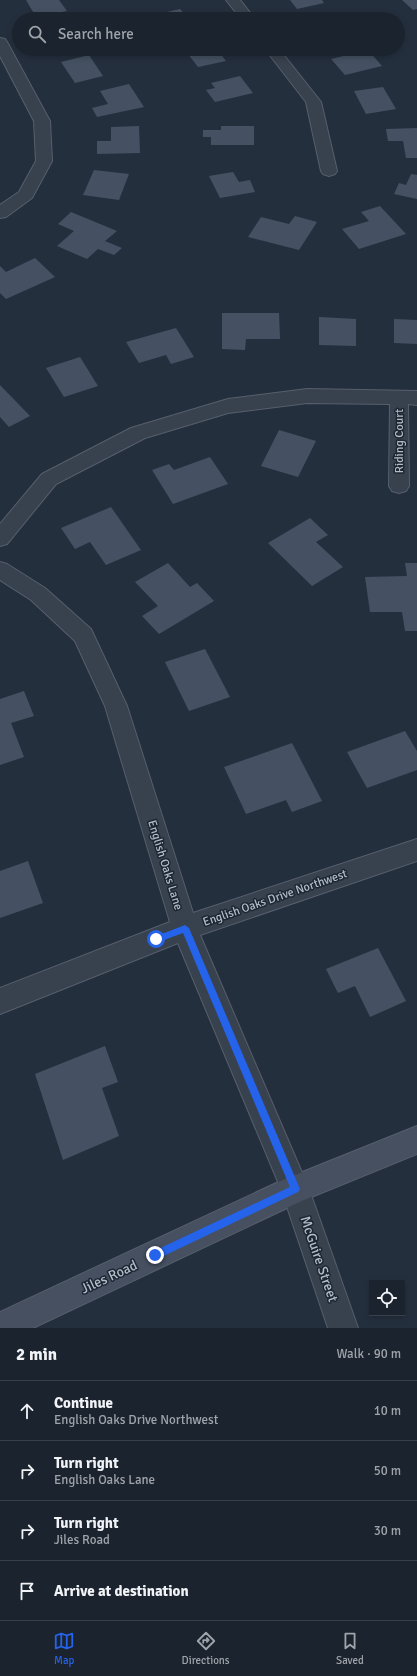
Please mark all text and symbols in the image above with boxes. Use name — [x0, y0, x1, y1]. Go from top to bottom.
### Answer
search box — [12, 12, 405, 56]
icon: search — [26, 23, 48, 45]
text: Search here — [58, 25, 134, 43]
street label: Riding Court — [392, 409, 407, 473]
street label: English Oaks Lane — [144, 818, 186, 912]
street label: English Oaks Drive Northwest — [201, 866, 349, 930]
route start — [147, 930, 165, 948]
street label: McGuire Street — [296, 1214, 342, 1304]
route end — [146, 1246, 164, 1264]
street label: Jiles Road — [78, 1257, 140, 1297]
map controls — [369, 1280, 405, 1316]
button: locate — [369, 1280, 405, 1316]
text: 2 min — [16, 1344, 57, 1365]
text: Walk · 90 m — [337, 1346, 401, 1362]
text: Continue — [54, 1394, 113, 1412]
icon: ahead — [16, 1400, 38, 1422]
text: 10 m — [374, 1403, 401, 1419]
text: English Oaks Drive Northwest — [54, 1412, 218, 1428]
text: Turn right — [54, 1454, 119, 1472]
icon: right — [16, 1460, 38, 1482]
text: 50 m — [374, 1463, 401, 1479]
text: English Oaks Lane — [54, 1472, 155, 1488]
text: Turn right — [54, 1514, 119, 1532]
icon: right — [16, 1520, 38, 1542]
text: 30 m — [374, 1523, 401, 1539]
text: Jiles Road — [54, 1532, 110, 1548]
icon: arrive — [16, 1580, 38, 1602]
text: Arrive at destination — [54, 1582, 189, 1600]
tab: Map — [53, 1630, 75, 1667]
tab: Directions — [182, 1630, 230, 1667]
tab: Saved — [336, 1630, 364, 1667]

